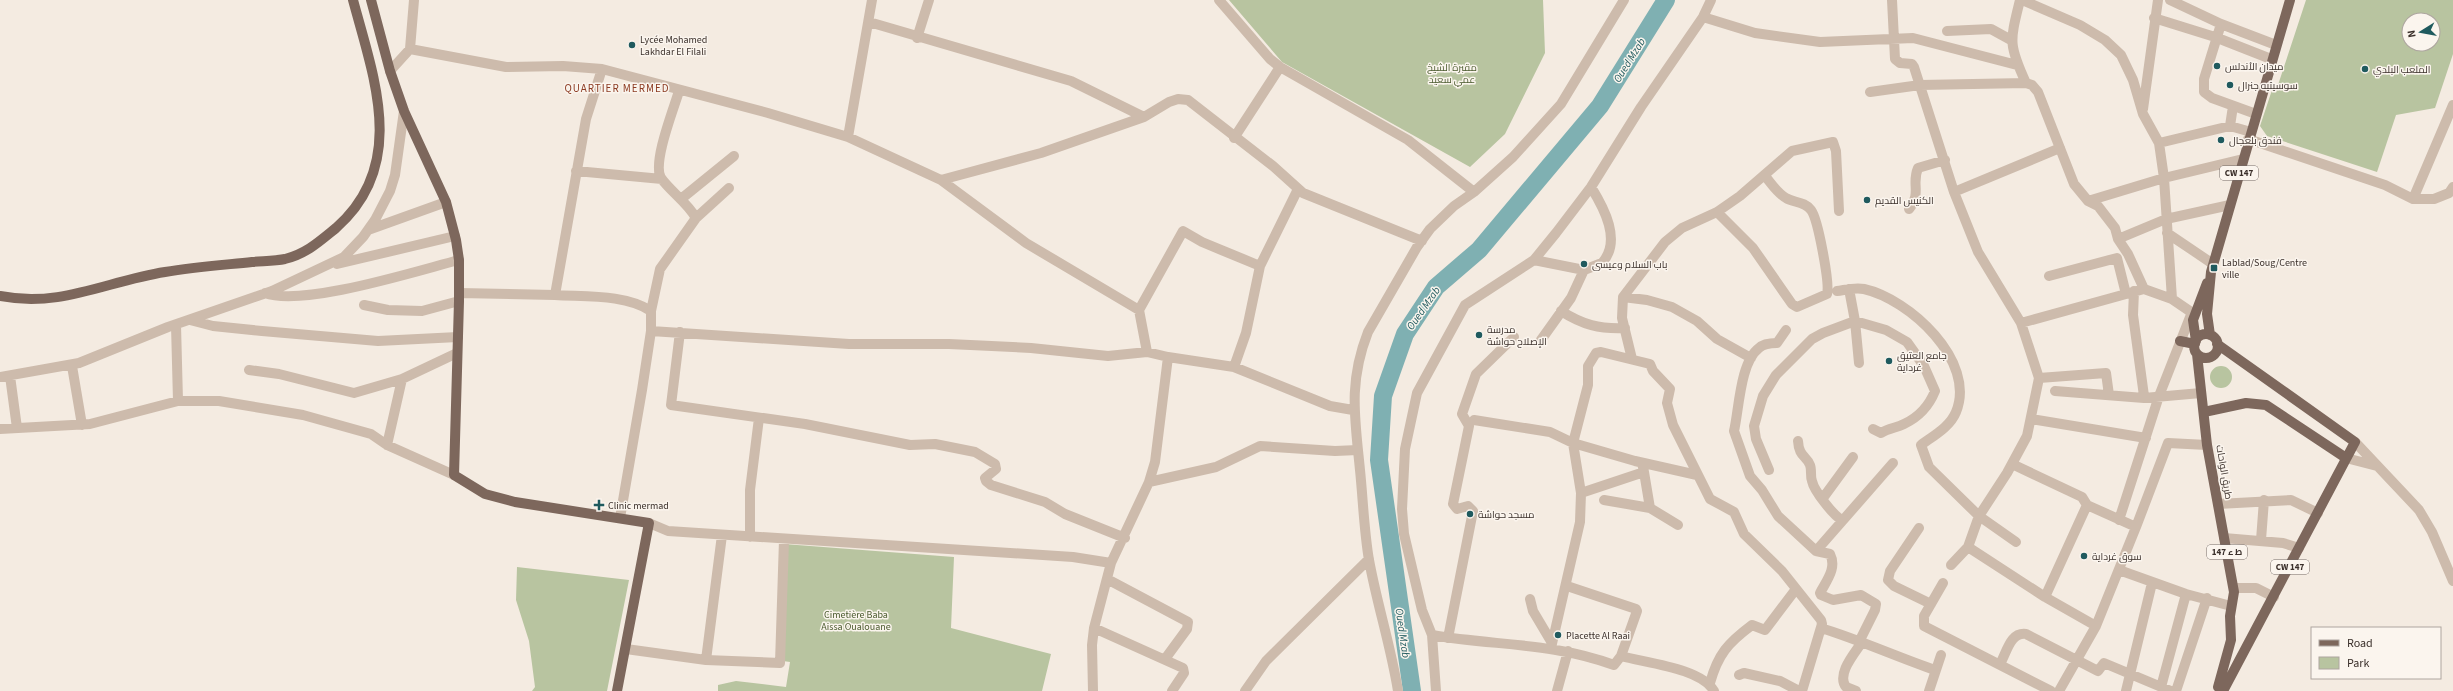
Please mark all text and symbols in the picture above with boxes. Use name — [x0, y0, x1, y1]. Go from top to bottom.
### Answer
north arrow — [2401, 12, 2441, 52]
text: N — [2404, 29, 2420, 39]
place label: Lycée Mohamed Lakhdar El Filali — [640, 33, 707, 59]
water label: Oued Mzab — [1610, 35, 1649, 85]
marker: Lycée Mohamed Lakhdar El Filali — [627, 40, 637, 50]
place label: ميدان الأندلس — [2225, 60, 2283, 74]
park label: مقبرة الشيخ عمي سعيد — [1427, 61, 1477, 87]
marker: ميدان الأندلس — [2212, 61, 2222, 71]
place label: الملعب البلدي — [2373, 63, 2431, 77]
marker: الملعب البلدي — [2360, 64, 2370, 74]
place label: سوسيتيه جنرال — [2238, 79, 2298, 93]
marker: سوسيتيه جنرال — [2225, 80, 2235, 90]
district label: QUARTIER MERMED — [565, 81, 669, 96]
place label: فندق بلعجال — [2229, 134, 2282, 148]
marker: فندق بلعجال — [2216, 135, 2226, 145]
road number: CW 147 — [2220, 166, 2258, 180]
place label: الكنيس القديم — [1875, 194, 1934, 208]
marker: الكنيس القديم — [1862, 195, 1872, 205]
place label: Lablad/Soug/Centre ville — [2222, 256, 2307, 282]
place label: باب السلام وعيسى — [1592, 258, 1667, 272]
marker: باب السلام وعيسى — [1579, 259, 1589, 269]
marker: Lablad/Soug/Centre ville — [2209, 263, 2219, 273]
water label: Oued Mzab — [1403, 283, 1444, 333]
place label: مدرسة الإصلاح حواشة — [1487, 323, 1547, 349]
marker: مدرسة الإصلاح حواشة — [1474, 330, 1484, 340]
place label: جامع العتيق غرداية — [1897, 349, 1947, 375]
marker: جامع العتيق غرداية — [1884, 356, 1894, 366]
street label: طريق الواحات — [2212, 444, 2236, 501]
marker: Clinic mermad — [593, 499, 605, 511]
place label: Clinic mermad — [608, 499, 669, 513]
place label: مسجد حواشة — [1478, 508, 1534, 522]
marker: مسجد حواشة — [1465, 509, 1475, 519]
road number: ط ء 147 — [2207, 545, 2247, 559]
place label: سوق غرداية — [2092, 550, 2142, 564]
marker: سوق غرداية — [2079, 551, 2089, 561]
road number: CW 147 — [2271, 560, 2309, 574]
water label: Oued Mzab — [1392, 607, 1413, 659]
park label: Cimetière Baba Aissa Oualouane — [821, 608, 891, 634]
legend — [2311, 627, 2441, 679]
place label: Placette Al Raai — [1566, 629, 1630, 643]
marker: Placette Al Raai — [1553, 630, 1563, 640]
text: Road — [2347, 635, 2373, 652]
text: Park — [2347, 655, 2369, 672]

